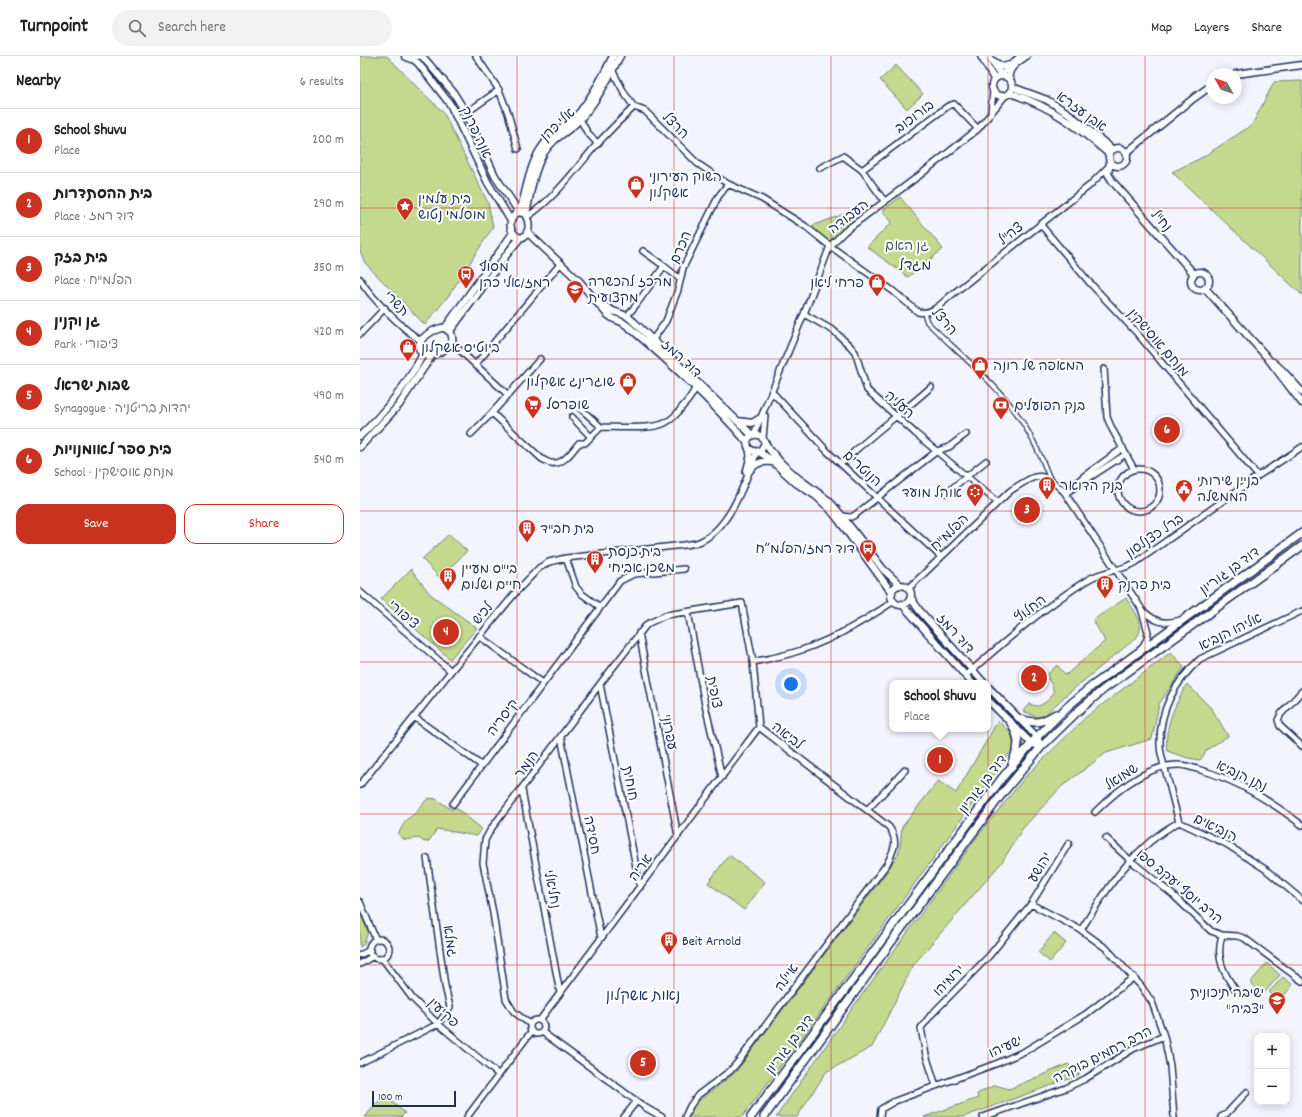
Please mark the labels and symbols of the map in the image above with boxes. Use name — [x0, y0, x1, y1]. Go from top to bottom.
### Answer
north arrow — [1206, 68, 1242, 104]
street label: אבן עזרא — [1051, 87, 1111, 138]
street label: בורוכוב — [891, 96, 939, 139]
street label: אנה פרנק — [454, 103, 496, 163]
street label: אלי כהן — [536, 104, 581, 147]
street label: הרצל — [657, 108, 693, 144]
place label: השוק העירוני אשקלון — [649, 168, 722, 204]
shop icon: השוק העירוני אשקלון — [626, 174, 646, 199]
place label: בית עלמין מוסלמי נטוש — [418, 190, 486, 226]
street label: העבודה — [825, 195, 874, 240]
place icon: בית עלמין מוסלמי נטוש — [395, 196, 415, 221]
street label: נח"ל — [1145, 206, 1176, 237]
street label: צה"ל — [994, 218, 1028, 251]
street label: הכרם — [666, 228, 698, 267]
park label: גן האם — [885, 237, 929, 257]
district label: מגדל — [898, 256, 932, 278]
place label: מסוף רמז/אלי כהן — [479, 258, 550, 294]
bus stop icon: מסוף רמז/אלי כהן — [456, 264, 476, 289]
shop icon: פרחי ליאן — [867, 272, 887, 297]
place label: מרכז להכשרה מקצועית — [587, 273, 672, 309]
place label: פרחי ליאן — [810, 274, 864, 294]
school or university icon: מרכז להכשרה מקצועית — [565, 279, 585, 304]
street label: תשרי — [378, 287, 413, 322]
street label: הרצל — [926, 304, 961, 341]
street label: מנחם אוסישקין — [1122, 305, 1193, 382]
street label: דוד רמז — [656, 336, 705, 383]
shop icon: ביוטיס אשקלון — [398, 337, 418, 362]
place label: ביוטיס אשקלון — [421, 339, 500, 359]
shop icon: המאפה של רונה — [970, 355, 990, 380]
place label: המאפה של רונה — [993, 357, 1084, 377]
shop icon: שוגרינג אשקלון — [618, 371, 638, 396]
place label: שוגרינג אשקלון — [526, 373, 615, 393]
street label: העליה — [879, 387, 918, 424]
supermarket icon: שופרסל — [523, 394, 543, 419]
bank icon: בנק הפועלים — [991, 395, 1011, 420]
place label: שופרסל — [546, 396, 589, 416]
place label: בנק הפועלים — [1014, 397, 1085, 417]
pin: 6 — [1154, 415, 1180, 445]
street label: הנוטרים — [838, 446, 885, 492]
place label: בניין שירותי הממשלה — [1197, 472, 1259, 508]
building icon: בנק הדואר — [1037, 475, 1057, 500]
place label: בנק הדואר — [1060, 477, 1123, 497]
public building icon: בניין שירותי הממשלה — [1174, 478, 1194, 503]
synagogue icon: אוהל מועד — [965, 482, 985, 507]
place label: אוהל מועד — [901, 484, 962, 504]
pin: 3 — [1014, 495, 1040, 525]
street label: הפלמ"ח — [927, 510, 974, 557]
street label: ברל כצנלסון — [1122, 510, 1188, 563]
building icon: בית חב"ד — [517, 518, 537, 543]
place label: בית חב"ד — [540, 520, 594, 540]
bus stop icon: דוד רמז/הפלמ״ח — [858, 538, 878, 563]
place label: דוד רמז/הפלמ״ח — [756, 540, 855, 560]
place label: בית כנסת משכן אביחי — [608, 543, 675, 579]
street label: דוד בן גוריון — [1196, 543, 1264, 600]
building icon: בית כנסת משכן אביחי — [585, 549, 605, 574]
place label: בי"ס מעיין חיים ושלום — [461, 560, 522, 596]
building icon: בי"ס מעיין חיים ושלום — [438, 566, 458, 591]
building icon: בית פרנק — [1095, 574, 1115, 599]
place label: בית פרנק — [1118, 576, 1171, 596]
street label: החלוץ — [1011, 591, 1051, 628]
street label: ציפורי — [383, 596, 423, 635]
street label: לכיש — [468, 598, 499, 630]
street label: אליהו הנביא — [1196, 609, 1266, 657]
street label: דוד רמז — [931, 610, 978, 659]
pin: 4 — [433, 617, 459, 647]
pin: 2 — [1021, 663, 1047, 693]
street label: צופית — [700, 673, 726, 710]
your location — [781, 674, 801, 694]
street label: קיסריה — [483, 695, 524, 741]
street label: עפרוני — [655, 713, 681, 752]
street label: לביאה — [767, 718, 808, 756]
pin: 1 — [927, 745, 953, 775]
street label: הנמר — [511, 747, 545, 783]
street label: דוד בן גוריון — [955, 751, 1013, 819]
street label: נתן הנביא — [1212, 756, 1270, 797]
street label: שמואל — [1101, 759, 1143, 796]
street label: חוחית — [616, 764, 642, 803]
street label: הנביאים — [1190, 810, 1240, 848]
street label: חסידה — [577, 814, 605, 857]
street label: הרב יוסף יעקב ספו — [1131, 845, 1227, 930]
street label: יהושע — [1024, 849, 1058, 887]
street label: אריה — [625, 850, 659, 886]
street label: נחליאלי — [538, 868, 565, 910]
street label: גמלא — [437, 924, 461, 959]
building icon: Beit Arnold — [659, 930, 679, 955]
place label: Beit Arnold — [682, 932, 741, 952]
street label: איילה — [771, 960, 805, 996]
street label: ירמיהו — [929, 961, 970, 1002]
place label: ישיבה תיכונית "צביה" — [1190, 984, 1264, 1020]
district label: נאות אשקלון — [606, 986, 680, 1008]
school or university icon: ישיבה תיכונית "צביה" — [1267, 990, 1287, 1015]
street label: פקיעין — [423, 994, 463, 1033]
street label: דוד בן גוריון — [762, 1011, 820, 1079]
street label: הרב רחמים בוקרה — [1050, 1022, 1156, 1089]
street label: ישעיהו — [986, 1032, 1026, 1064]
pin: 5 — [630, 1048, 656, 1078]
scale bar — [372, 1089, 456, 1108]

